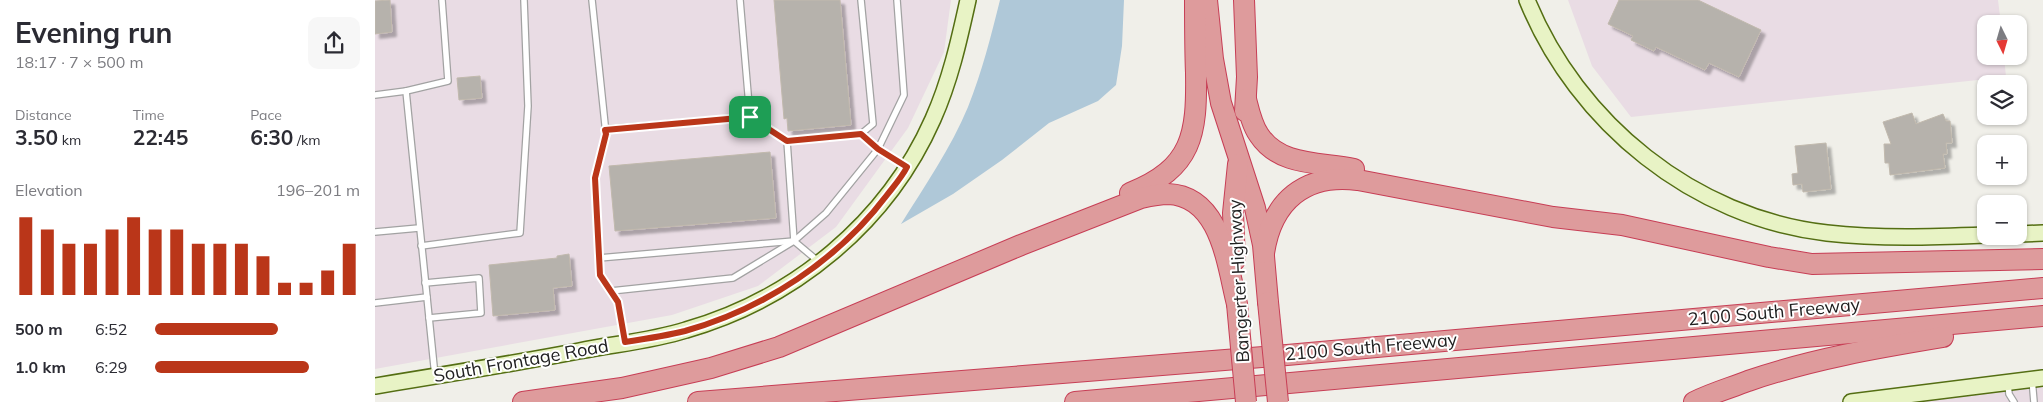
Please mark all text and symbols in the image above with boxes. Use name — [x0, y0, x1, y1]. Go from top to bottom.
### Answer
text: Evening run — [15, 15, 172, 50]
north arrow — [1977, 15, 2027, 65]
map controls — [1977, 15, 2027, 245]
button: share — [308, 17, 360, 69]
text: 18:17 · 7 × 500 m — [15, 52, 144, 72]
button: layers — [1977, 75, 2027, 125]
pin — [729, 96, 771, 138]
icon: arrive — [736, 103, 764, 131]
text: Distance — [15, 106, 72, 124]
text: Time — [133, 106, 164, 124]
text: Pace — [250, 106, 282, 124]
text: 3.50 — [15, 124, 58, 150]
text: 22:45 — [133, 124, 188, 150]
text: 6:30 — [250, 124, 293, 150]
text: km — [58, 131, 81, 149]
text: /km — [293, 131, 320, 149]
button: + — [1977, 135, 2027, 185]
text: Elevation — [15, 180, 83, 200]
text: 196–201 m — [276, 180, 360, 200]
button: − — [1977, 195, 2027, 245]
street label: Bangerter Highway — [1223, 198, 1254, 363]
street label: 2100 South Freeway — [1687, 292, 1862, 330]
text: 500 m — [15, 319, 63, 339]
text: 6:52 — [95, 319, 127, 339]
street label: 2100 South Freeway — [1284, 327, 1459, 365]
street label: South Frontage Road — [432, 334, 610, 387]
text: 1.0 km — [15, 357, 66, 377]
text: 6:29 — [95, 357, 127, 377]

